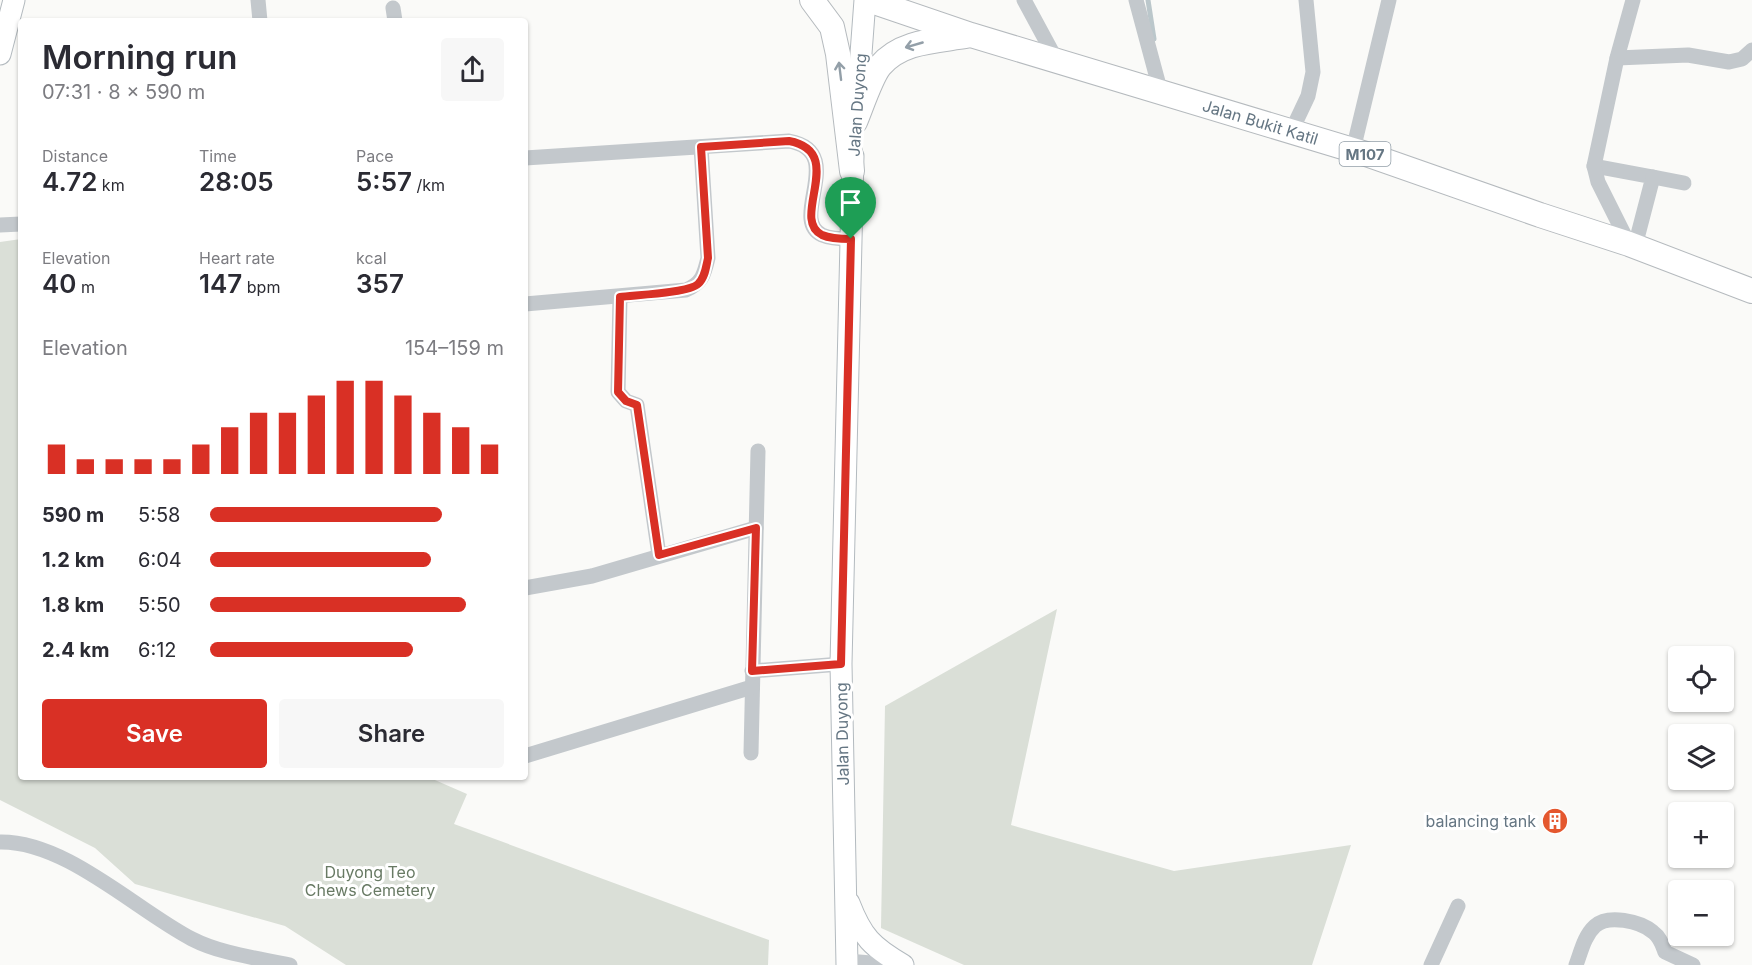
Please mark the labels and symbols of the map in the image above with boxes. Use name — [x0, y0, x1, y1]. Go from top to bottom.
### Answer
one-way arrow — [905, 40, 924, 51]
street label: Jalan Duyong — [843, 53, 871, 157]
one-way arrow — [834, 61, 845, 81]
street label: Jalan Bukit Katil — [1200, 95, 1321, 149]
road number: M107 — [1340, 142, 1390, 166]
pin — [825, 177, 876, 239]
street label: Jalan Duyong — [831, 682, 853, 786]
building icon: balancing tank — [1540, 806, 1570, 836]
place label: balancing tank — [1425, 811, 1536, 831]
park label: Duyong Teo Chews Cemetery — [305, 862, 435, 900]

